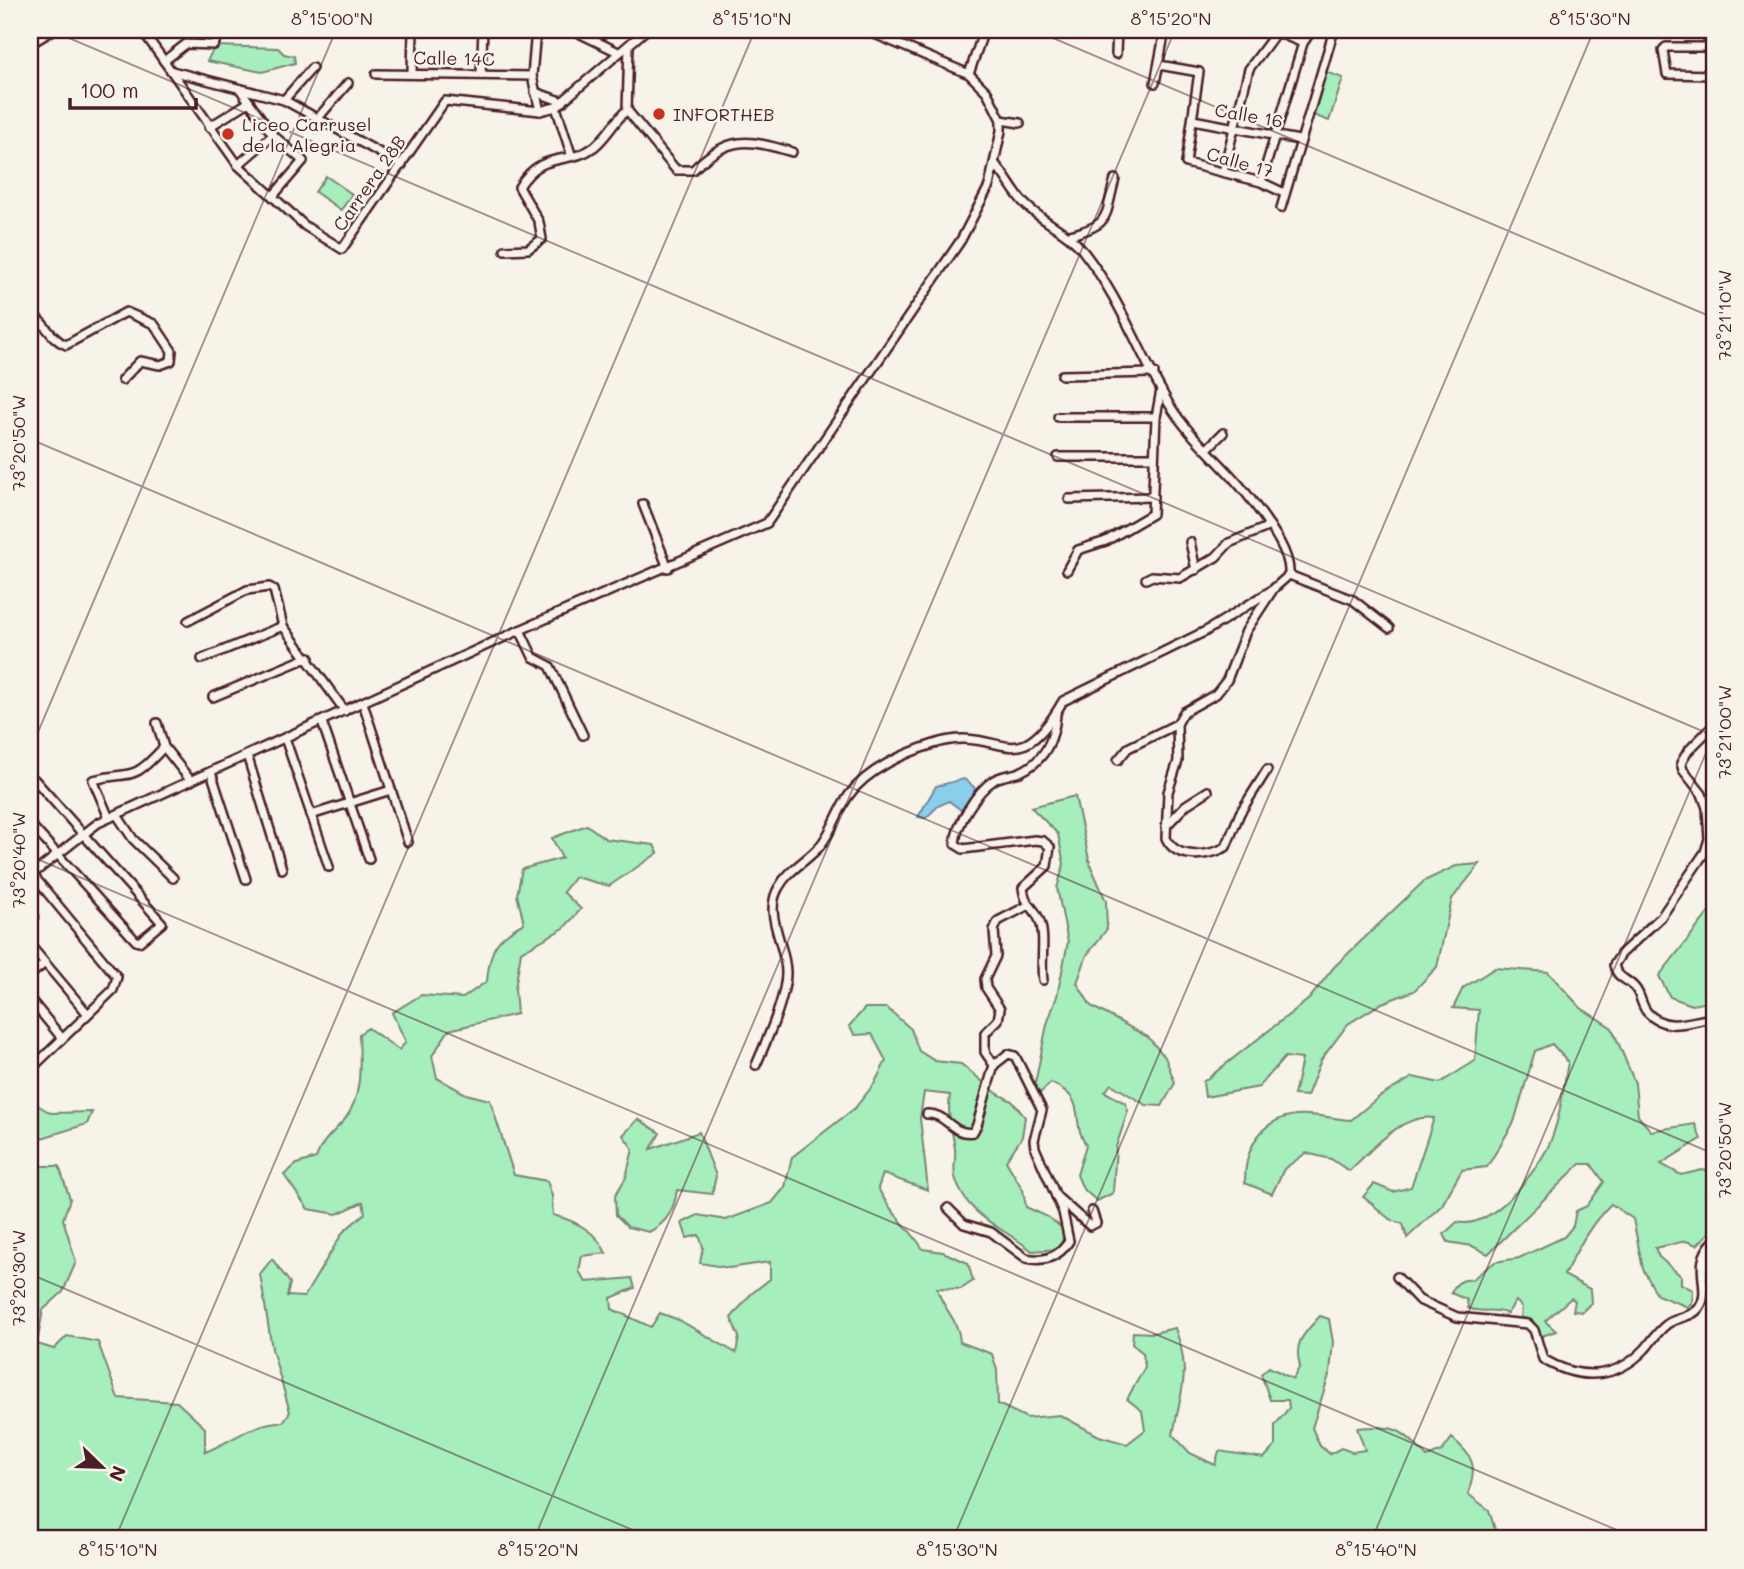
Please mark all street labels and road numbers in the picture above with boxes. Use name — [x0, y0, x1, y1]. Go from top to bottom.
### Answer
street label: Calle 14C — [413, 45, 495, 71]
street label: Calle 16 — [1213, 97, 1285, 133]
street label: Carrera 28B — [327, 130, 411, 236]
street label: Calle 17 — [1204, 141, 1276, 183]

